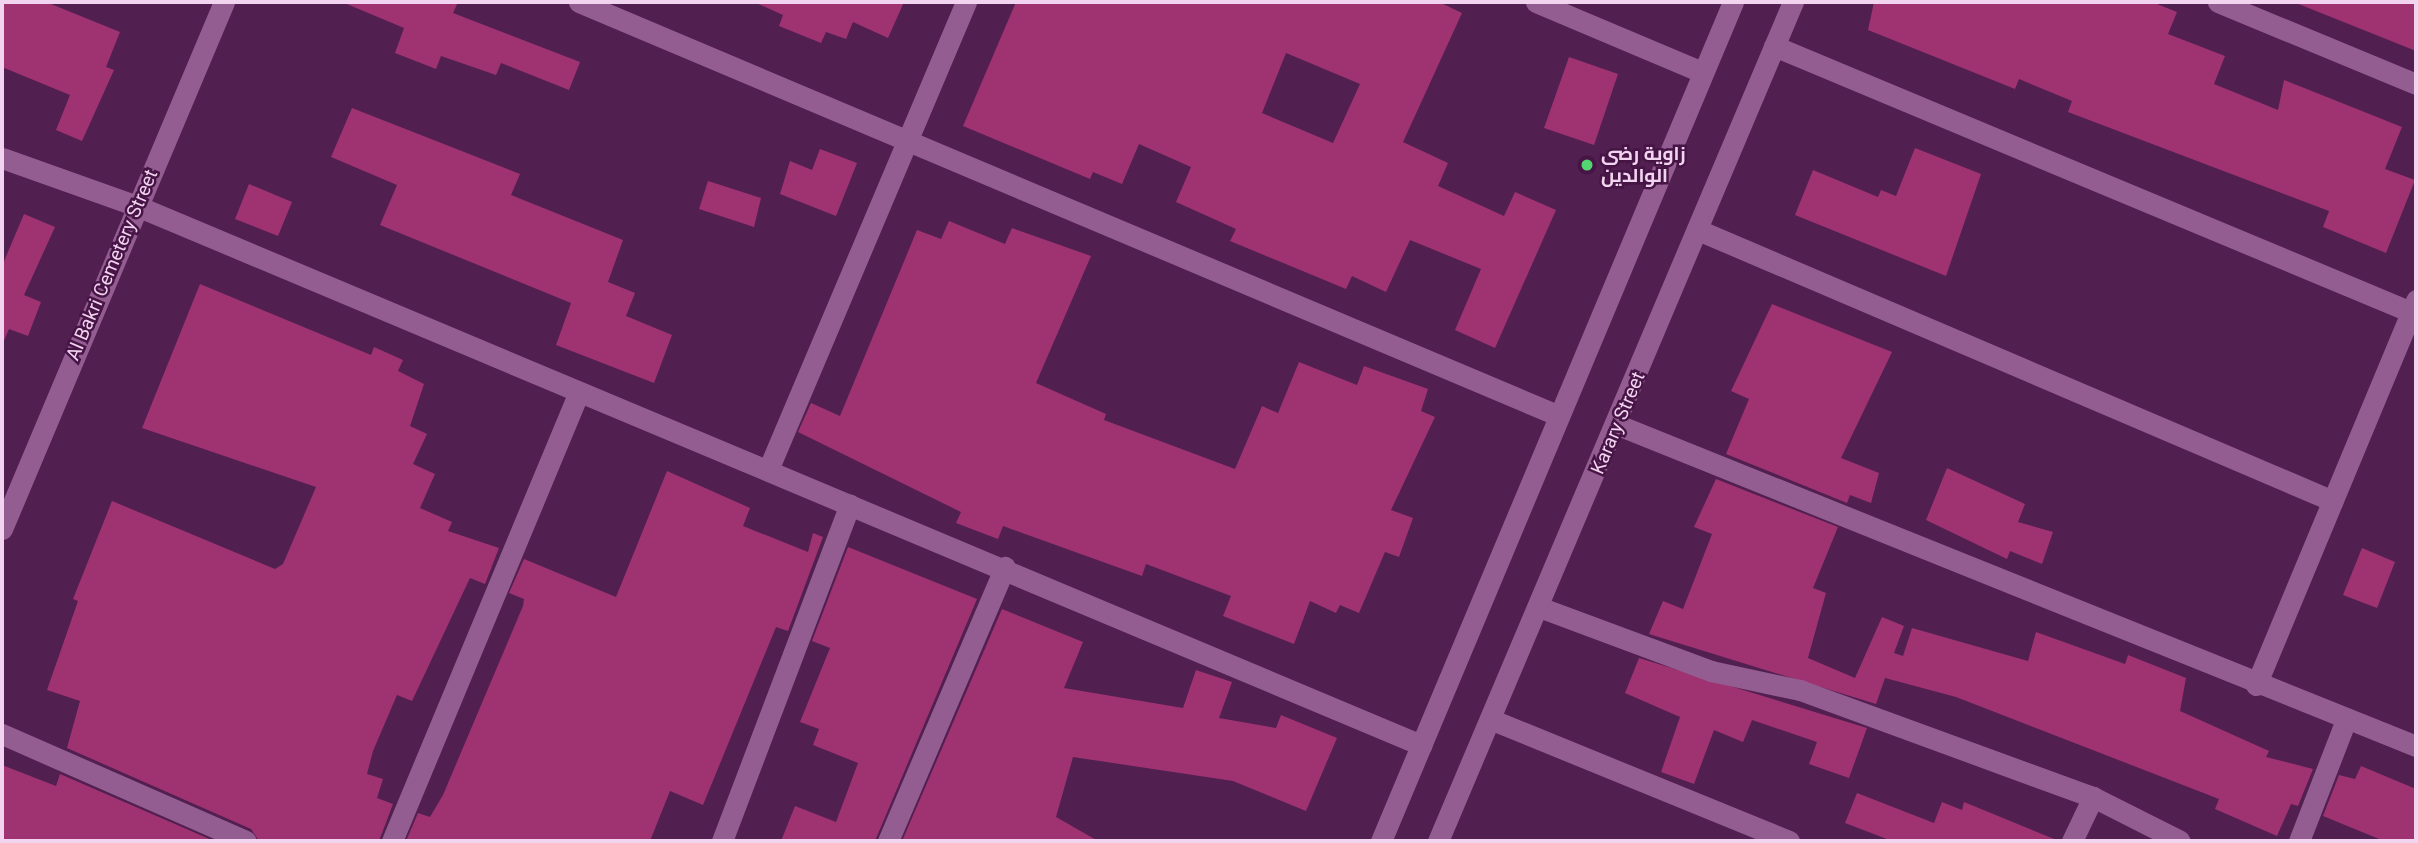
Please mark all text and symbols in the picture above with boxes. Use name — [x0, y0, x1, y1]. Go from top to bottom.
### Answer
place label: زاوية رضى الوالدين — [1601, 143, 1686, 187]
marker: زاوية رضى الوالدين — [1579, 157, 1595, 173]
street label: Al Bakri Cemetery Street — [61, 166, 163, 364]
street label: Karary Street — [1586, 368, 1650, 478]

